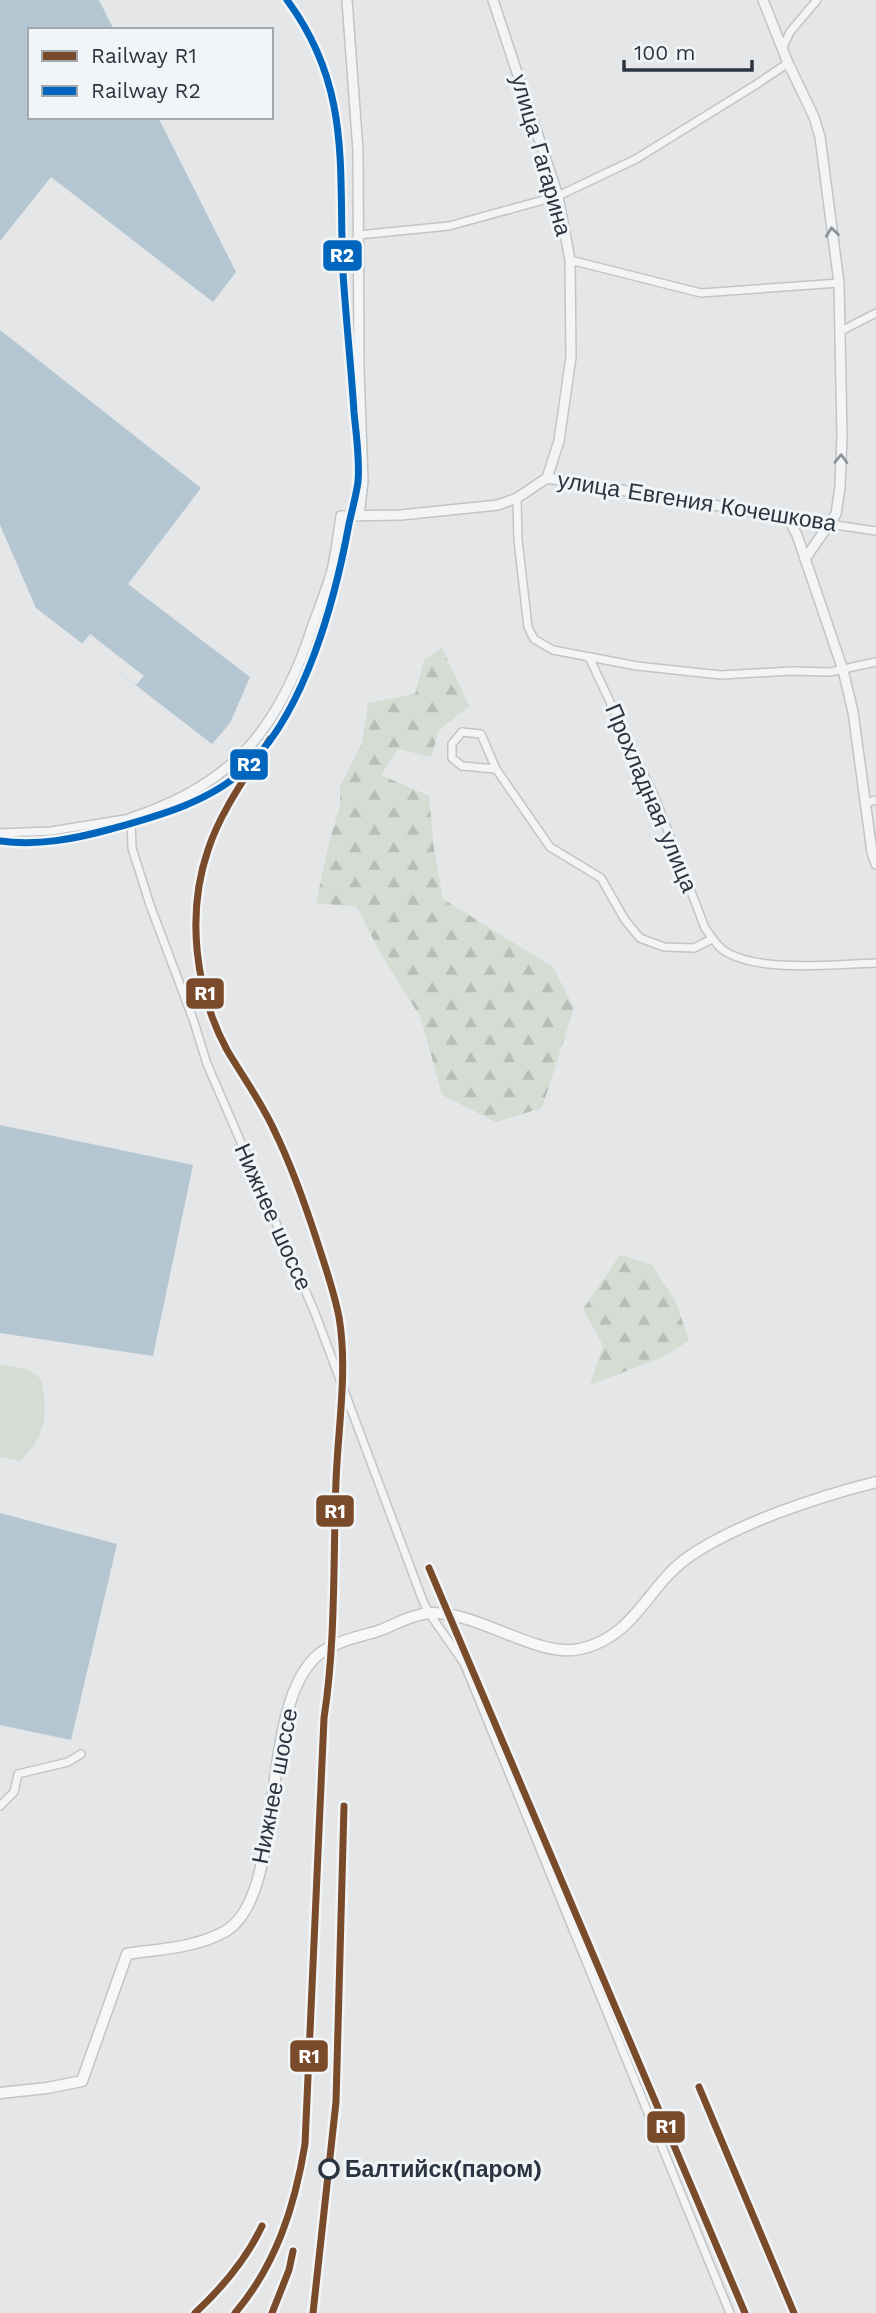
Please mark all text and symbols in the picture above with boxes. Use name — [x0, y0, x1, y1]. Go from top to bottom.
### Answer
legend — [28, 28, 273, 119]
scale bar — [624, 28, 752, 72]
text: 100 m — [634, 40, 696, 65]
text: Railway R1 — [91, 43, 197, 68]
street label: улица Гагарина — [505, 71, 577, 239]
text: Railway R2 — [91, 78, 201, 103]
one-way arrow — [825, 226, 840, 238]
line badge: R2 — [322, 239, 363, 272]
text: R2 — [330, 244, 354, 267]
one-way arrow — [834, 453, 849, 464]
street label: улица Евгения Кочешкова — [556, 467, 839, 537]
street label: Прохладная улица — [599, 700, 703, 896]
line badge: R2 — [229, 748, 269, 781]
text: R2 — [237, 753, 261, 776]
line badge: R1 — [185, 977, 225, 1010]
text: R1 — [194, 982, 216, 1005]
street label: Нижнее шоссе — [229, 1139, 317, 1295]
line badge: R1 — [315, 1494, 355, 1528]
text: R1 — [324, 1500, 346, 1523]
street label: Нижнее шоссе — [247, 1706, 303, 1866]
line badge: R1 — [289, 2039, 329, 2073]
text: R1 — [298, 2045, 320, 2068]
line badge: R1 — [646, 2110, 686, 2144]
text: R1 — [655, 2115, 677, 2138]
place label: Балтийск(паром) — [345, 2156, 542, 2183]
marker: Балтийск(паром) — [319, 2159, 339, 2179]

